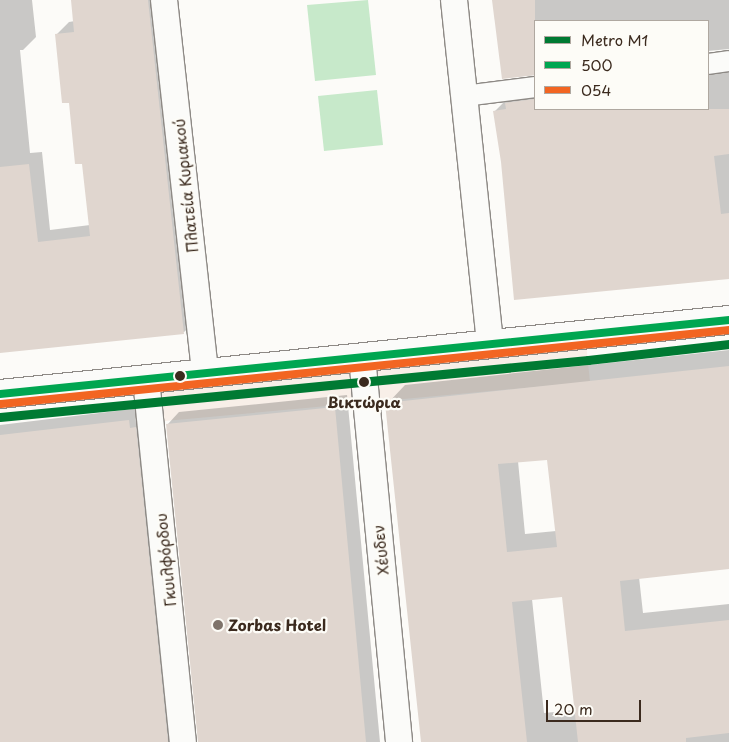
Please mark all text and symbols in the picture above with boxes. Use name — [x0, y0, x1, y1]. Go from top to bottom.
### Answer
legend — [534, 20, 709, 110]
text: Metro Μ1 — [581, 28, 648, 51]
text: 500 — [581, 53, 613, 76]
text: 054 — [581, 78, 611, 101]
street label: Πλατεία Κυριακού — [169, 118, 201, 254]
unlabelled marker — [175, 371, 185, 381]
marker: Βικτώρια — [355, 373, 373, 391]
place label: Βικτώρια — [327, 393, 401, 411]
street label: Γκυιλφόρδου — [151, 512, 179, 608]
street label: Χέυδεν — [368, 524, 392, 576]
place label: Zorbas Hotel — [228, 616, 326, 634]
marker: Zorbas Hotel — [212, 619, 224, 631]
scale bar — [549, 690, 644, 722]
text: 20 m — [554, 697, 593, 720]

